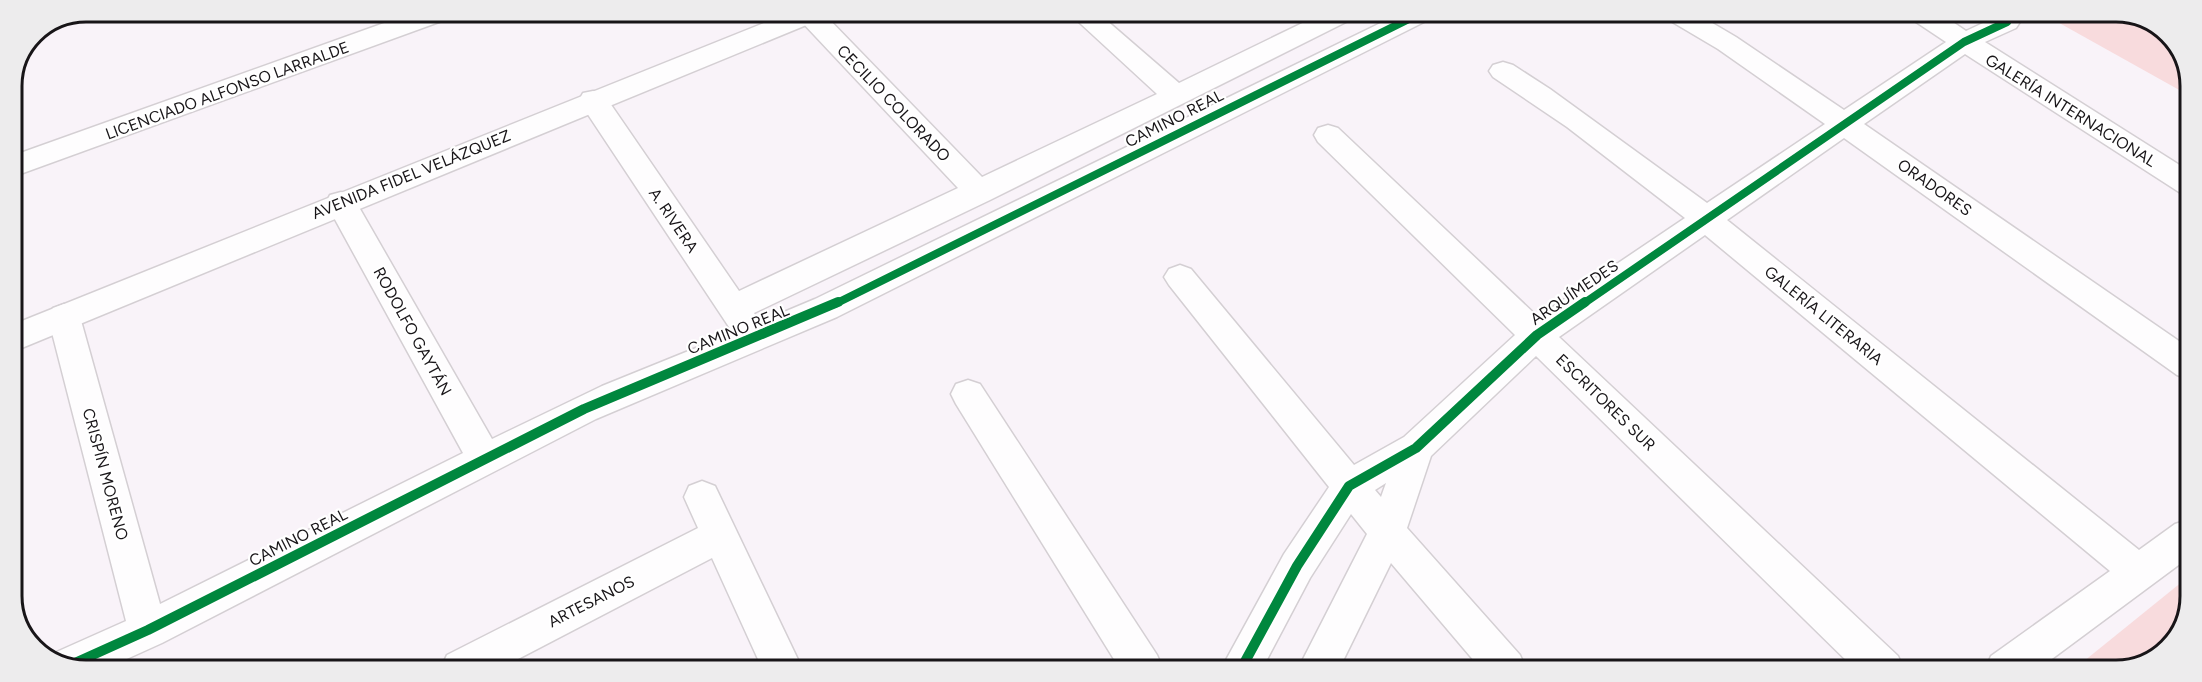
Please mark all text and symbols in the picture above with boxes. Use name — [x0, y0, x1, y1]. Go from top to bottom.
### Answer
street label: LICENCIADO ALFONSO LARRALDE — [103, 37, 352, 143]
street label: CECILIO COLORADO — [833, 41, 954, 166]
street label: GALERÍA INTERNACIONAL — [1982, 50, 2160, 171]
street label: CAMINO REAL — [1122, 85, 1227, 151]
street label: AVENIDA FIDEL VELÁZQUEZ — [309, 126, 513, 223]
street label: ORADORES — [1894, 155, 1976, 220]
street label: A. RIVERA — [645, 184, 702, 256]
street label: ARQUÍMEDES — [1527, 256, 1622, 329]
street label: GALERÍA LITERARIA — [1761, 262, 1887, 369]
street label: RODOLFO GAYTÁN — [369, 264, 456, 399]
street label: CAMINO REAL — [685, 300, 792, 358]
street label: ESCRITORES SUR — [1552, 350, 1659, 455]
street label: CRISPÍN MORENO — [79, 406, 132, 542]
street label: CAMINO REAL — [246, 504, 351, 570]
street label: ARTESANOS — [545, 571, 638, 631]

